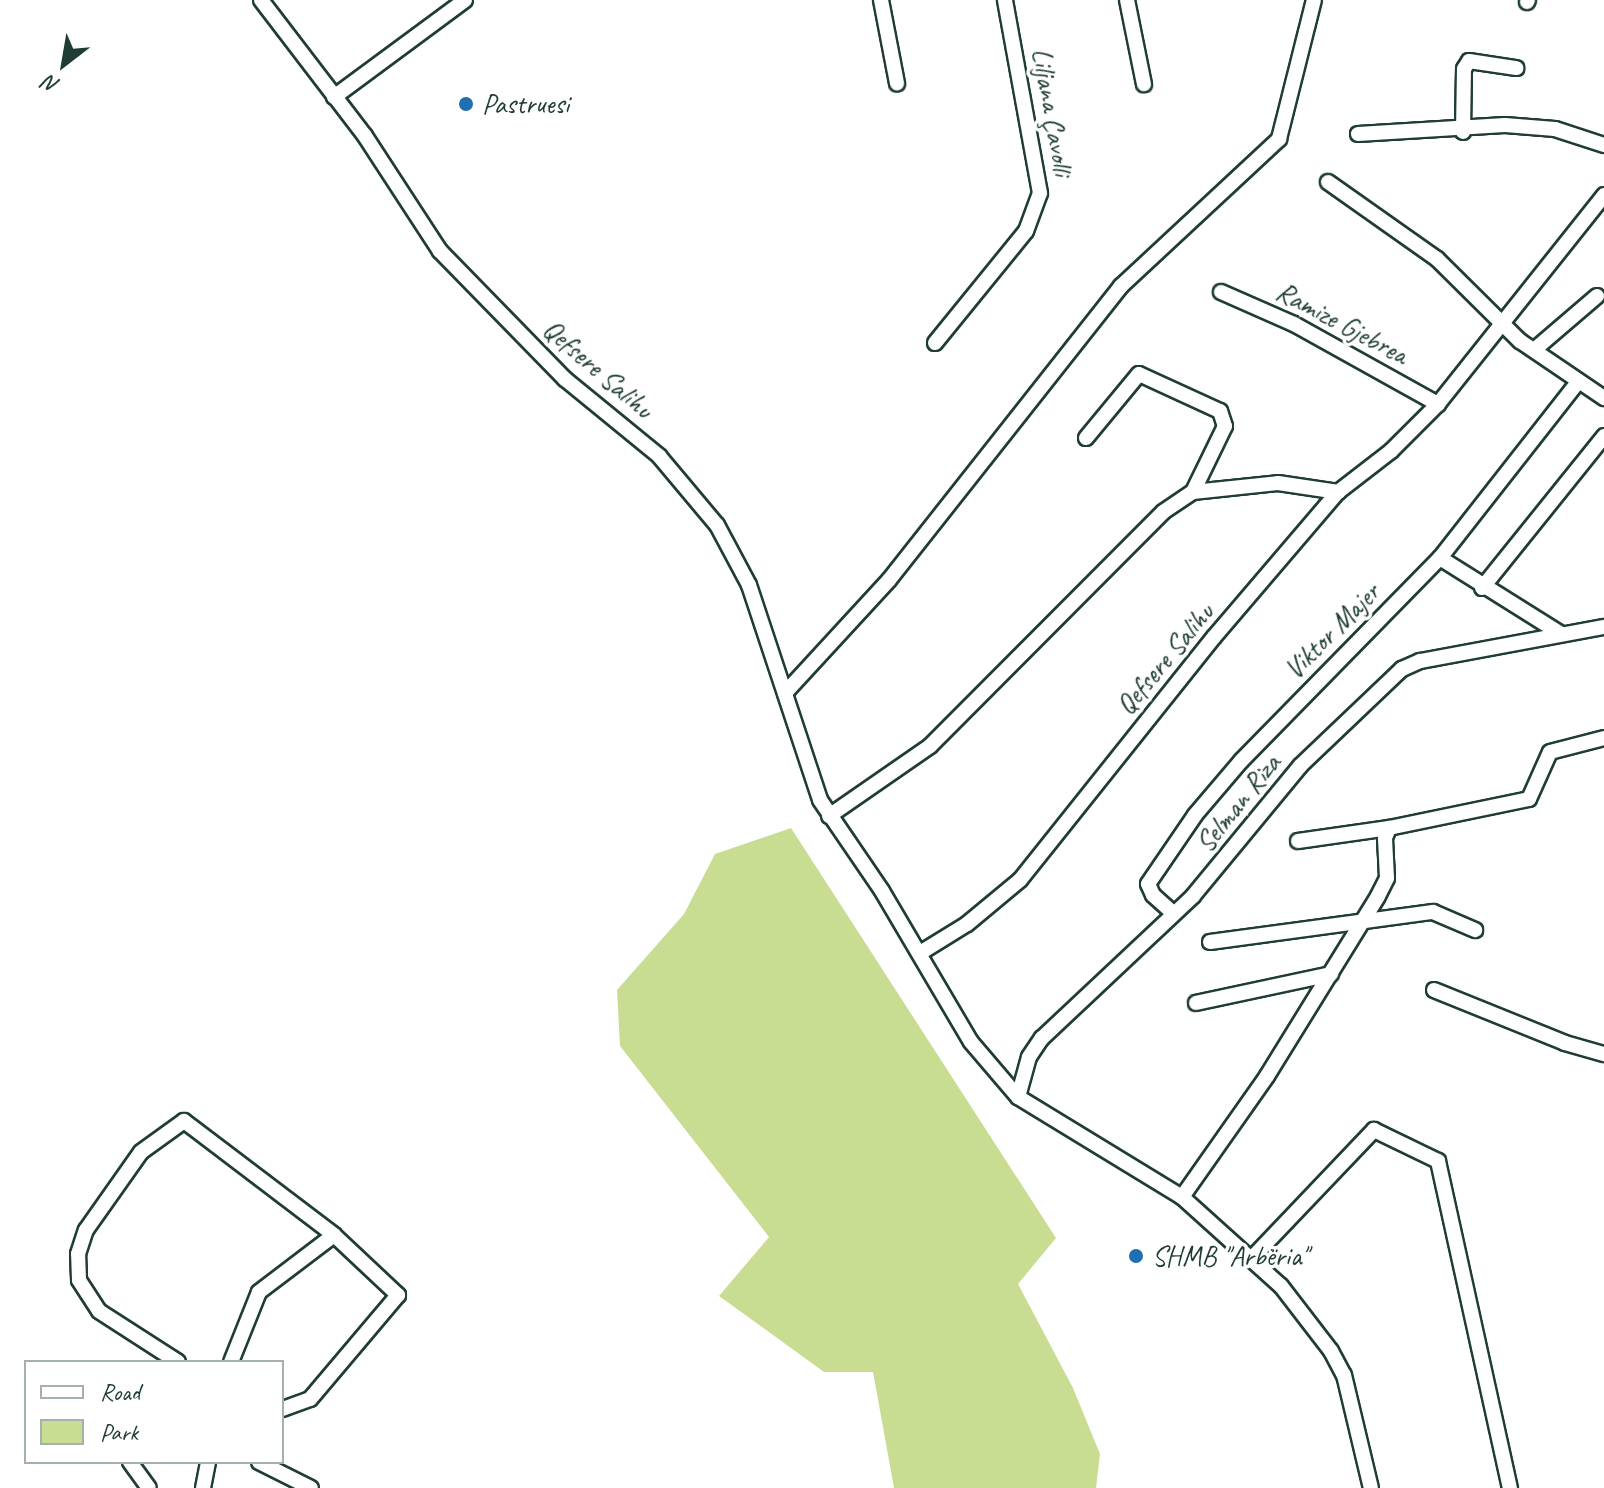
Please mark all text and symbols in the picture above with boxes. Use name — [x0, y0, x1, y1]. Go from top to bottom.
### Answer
north arrow — [24, 24, 104, 104]
street label: Liljana Çavolli — [1024, 46, 1080, 178]
text: N — [39, 69, 65, 100]
place label: Pastruesi — [482, 87, 569, 121]
marker: Pastruesi — [457, 95, 475, 113]
street label: Ramize Gjebrea — [1270, 274, 1414, 372]
street label: Qefsere Salihu — [536, 312, 660, 426]
street label: Viktor Majer — [1277, 576, 1387, 686]
street label: Qefsere Salihu — [1109, 597, 1221, 721]
street label: Selman Riza — [1189, 748, 1287, 858]
place label: SHMB ''Arbëria'' — [1152, 1239, 1308, 1273]
marker: SHMB ''Arbëria'' — [1127, 1247, 1145, 1265]
legend — [24, 1360, 284, 1464]
text: Road — [100, 1377, 140, 1407]
text: Park — [100, 1417, 138, 1447]

